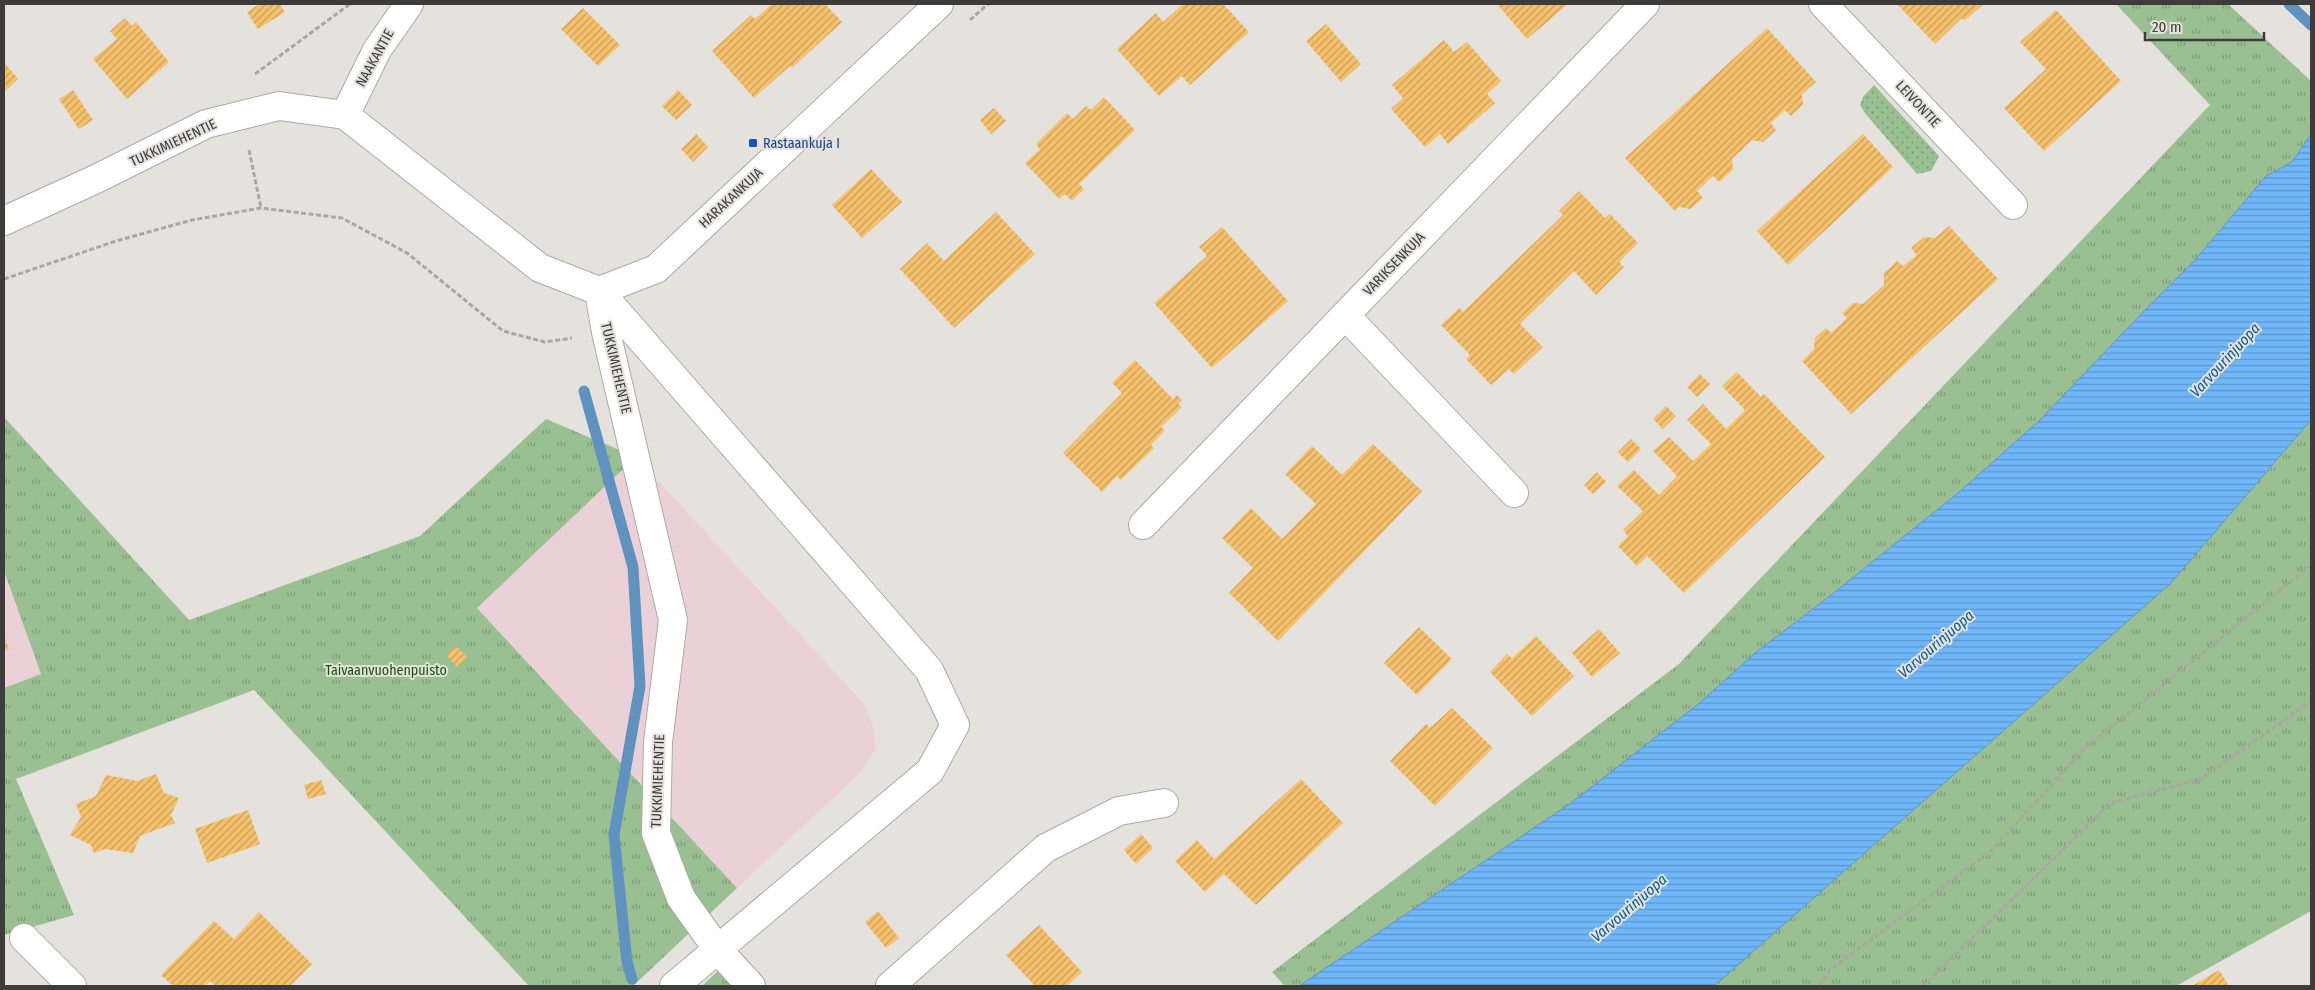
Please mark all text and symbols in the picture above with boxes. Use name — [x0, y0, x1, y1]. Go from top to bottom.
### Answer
scale bar — [2145, 10, 2264, 42]
text: 20 m — [2152, 18, 2182, 36]
street label: NAAKANTIE — [352, 26, 398, 90]
street label: LEIVONTIE — [1892, 77, 1944, 131]
street label: TUKKIMIEHENTIE — [127, 115, 219, 170]
place label: Rastaankuja I — [763, 135, 840, 152]
marker: Rastaankuja I — [747, 137, 759, 149]
street label: HARAKANKUJA — [696, 164, 767, 232]
street label: VARIKSENKUJA — [1360, 228, 1429, 299]
water label: Varvourinjuopa — [2186, 319, 2264, 401]
street label: TUKKIMIEHENTIE — [597, 320, 635, 416]
water label: Varvourinjuopa — [1895, 606, 1978, 682]
park label: Taivaanvuohenpuisto — [325, 662, 447, 679]
street label: TUKKIMIEHENTIE — [648, 733, 668, 828]
water label: Varvourinjuopa — [1588, 870, 1671, 946]

